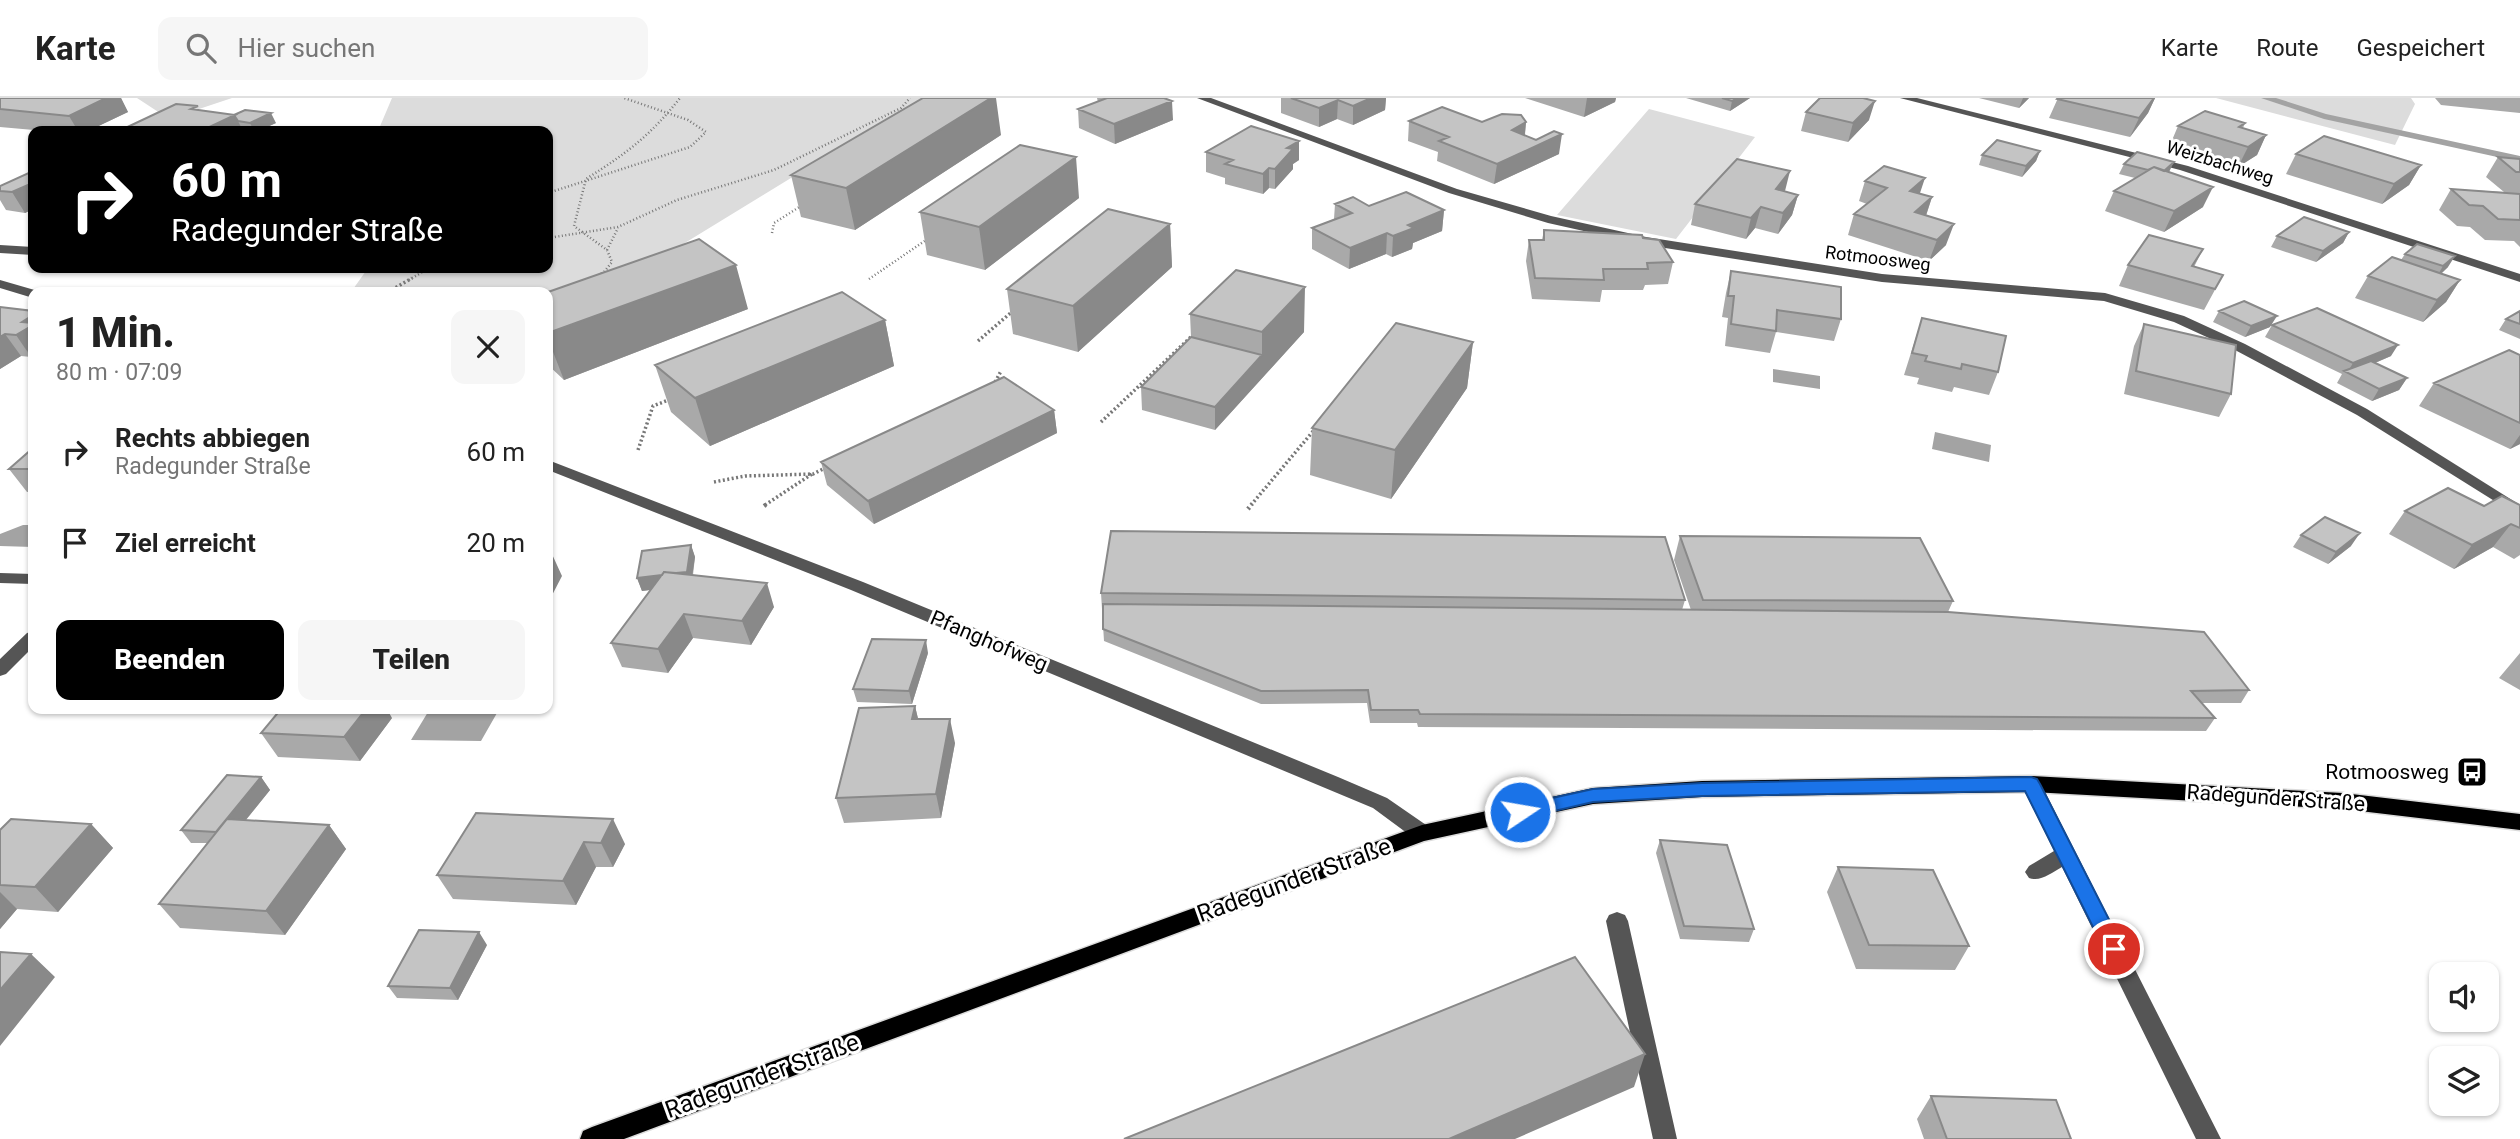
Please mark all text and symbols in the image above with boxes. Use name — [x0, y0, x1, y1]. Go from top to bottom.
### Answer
search box — [158, 17, 648, 80]
text: Karte — [35, 29, 116, 68]
icon: search — [182, 29, 220, 67]
text: Hier suchen — [238, 33, 375, 63]
text: Karte — [2161, 34, 2218, 62]
text: Route — [2256, 34, 2318, 62]
text: Gespeichert — [2356, 34, 2485, 62]
street label: Weizbachweg — [2164, 136, 2276, 188]
text: 60 m — [171, 152, 282, 209]
icon: right — [56, 154, 147, 245]
text: Radegunder Straße — [171, 211, 443, 249]
street label: Rotmoosweg — [1824, 241, 1932, 275]
text: 1 Min. — [56, 308, 175, 357]
button: close — [451, 310, 525, 384]
text: 80 m · 07:09 — [56, 359, 182, 386]
text: Rechts abbiegen — [115, 423, 310, 453]
icon: right — [56, 433, 94, 471]
text: 60 m — [467, 437, 525, 467]
text: Radegunder Straße — [115, 453, 311, 480]
icon: arrive — [56, 524, 94, 562]
text: Ziel erreicht — [115, 528, 256, 558]
text: 20 m — [467, 528, 525, 558]
street label: Pfanghofweg — [927, 606, 1051, 676]
button: Beenden — [56, 620, 284, 700]
button: Teilen — [298, 620, 525, 700]
bus stop icon: Rotmoosweg — [2455, 755, 2489, 789]
place label: Rotmoosweg — [2325, 760, 2449, 784]
position arrow — [1483, 775, 1557, 849]
street label: Radegunder Straße — [2186, 780, 2366, 816]
street label: Radegunder Straße — [1193, 832, 1395, 928]
pin — [2084, 919, 2144, 979]
icon: arrive — [2095, 930, 2133, 968]
map controls — [2429, 962, 2499, 1116]
button: sound — [2429, 962, 2499, 1032]
street label: Radegunder Straße — [661, 1028, 863, 1124]
button: layers — [2429, 1046, 2499, 1116]

